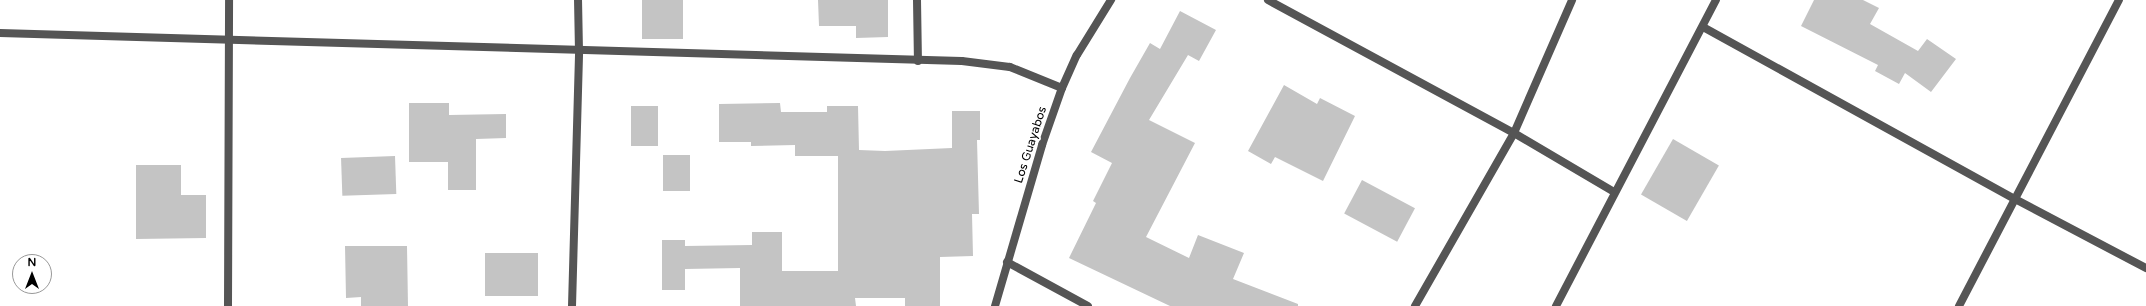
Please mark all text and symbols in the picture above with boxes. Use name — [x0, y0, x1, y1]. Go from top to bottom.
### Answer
street label: Los Guayabos — [1012, 105, 1050, 185]
north arrow — [12, 254, 52, 294]
text: N — [28, 256, 36, 269]

